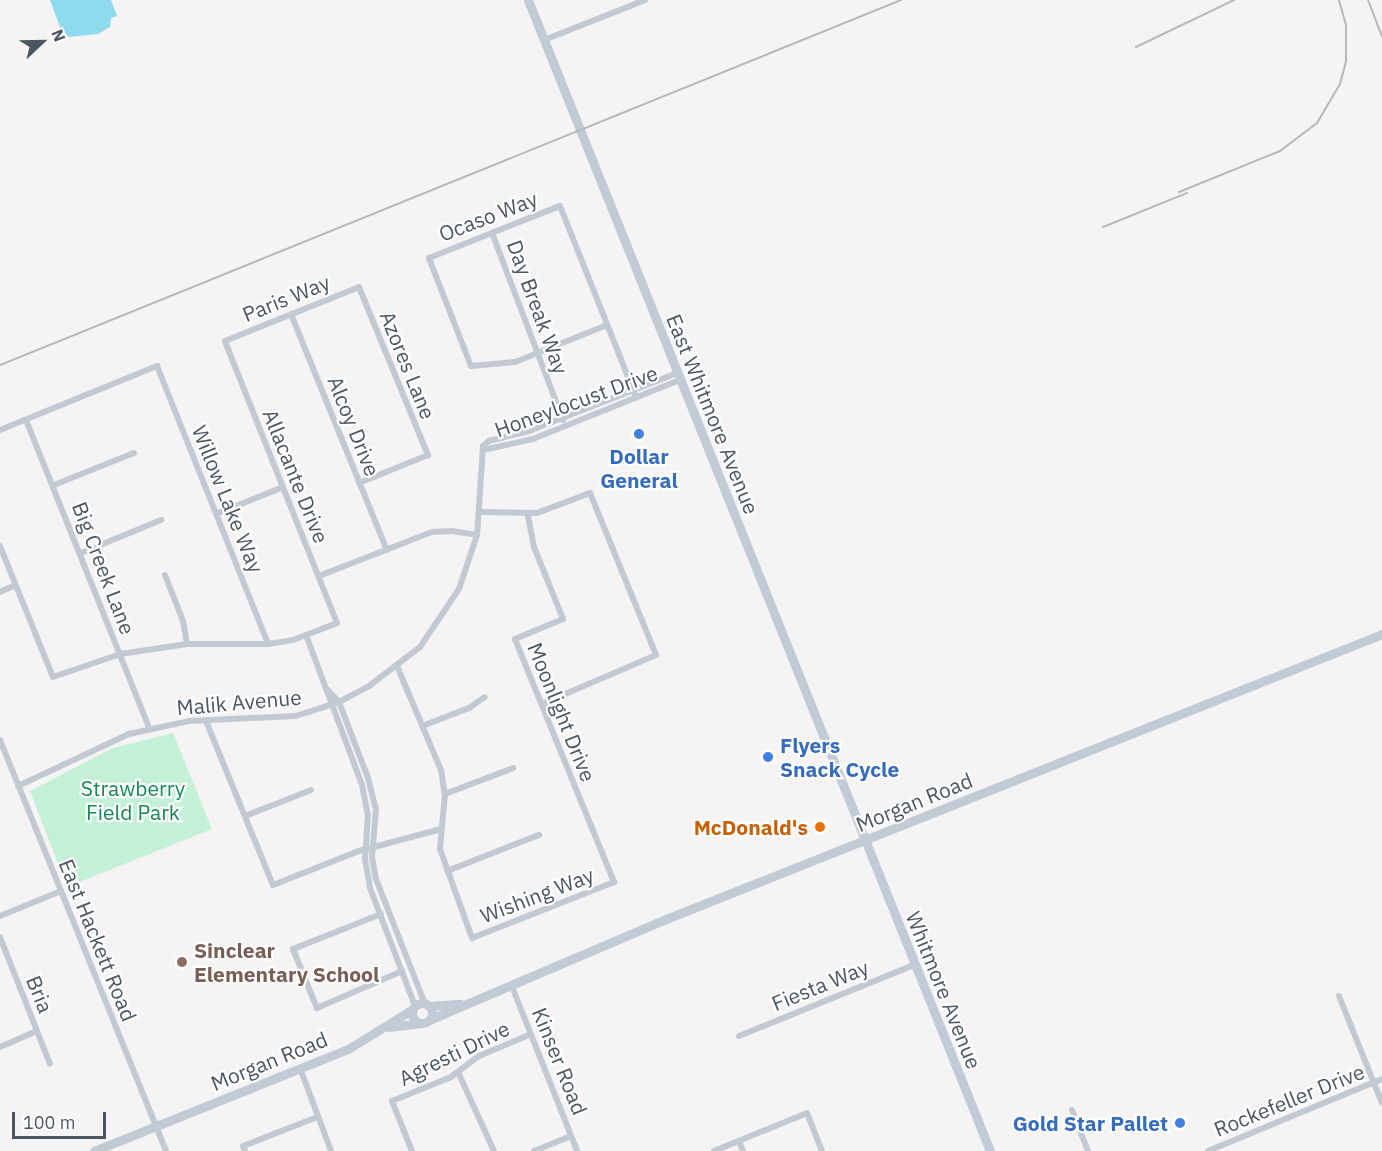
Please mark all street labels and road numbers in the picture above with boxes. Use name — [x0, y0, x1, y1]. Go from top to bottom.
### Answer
street label: Ocaso Way — [435, 186, 541, 246]
street label: Day Break Way — [502, 237, 574, 377]
street label: Paris Way — [239, 269, 333, 327]
street label: Azores Lane — [375, 307, 441, 423]
street label: East Whitmore Avenue — [661, 310, 765, 518]
street label: Honeylocust Drive — [491, 360, 661, 442]
street label: Alcoy Drive — [323, 372, 385, 480]
street label: Allacante Drive — [258, 405, 334, 547]
street label: Willow Lake Way — [187, 421, 269, 577]
street label: Big Creek Lane — [67, 498, 141, 638]
street label: Moonlight Drive — [523, 639, 601, 785]
street label: Malik Avenue — [175, 684, 303, 720]
street label: Morgan Road — [852, 767, 976, 837]
street label: East Hackett Road — [54, 855, 142, 1025]
street label: Wishing Way — [477, 862, 597, 928]
street label: Whitmore Avenue — [901, 908, 987, 1072]
street label: Fiesta Way — [768, 954, 872, 1016]
street label: Bria — [21, 972, 59, 1016]
street label: Kinser Road — [527, 1004, 593, 1118]
street label: Agresti Drive — [395, 1015, 513, 1091]
street label: Morgan Road — [207, 1026, 331, 1096]
street label: Rockefeller Drive — [1210, 1058, 1368, 1142]

